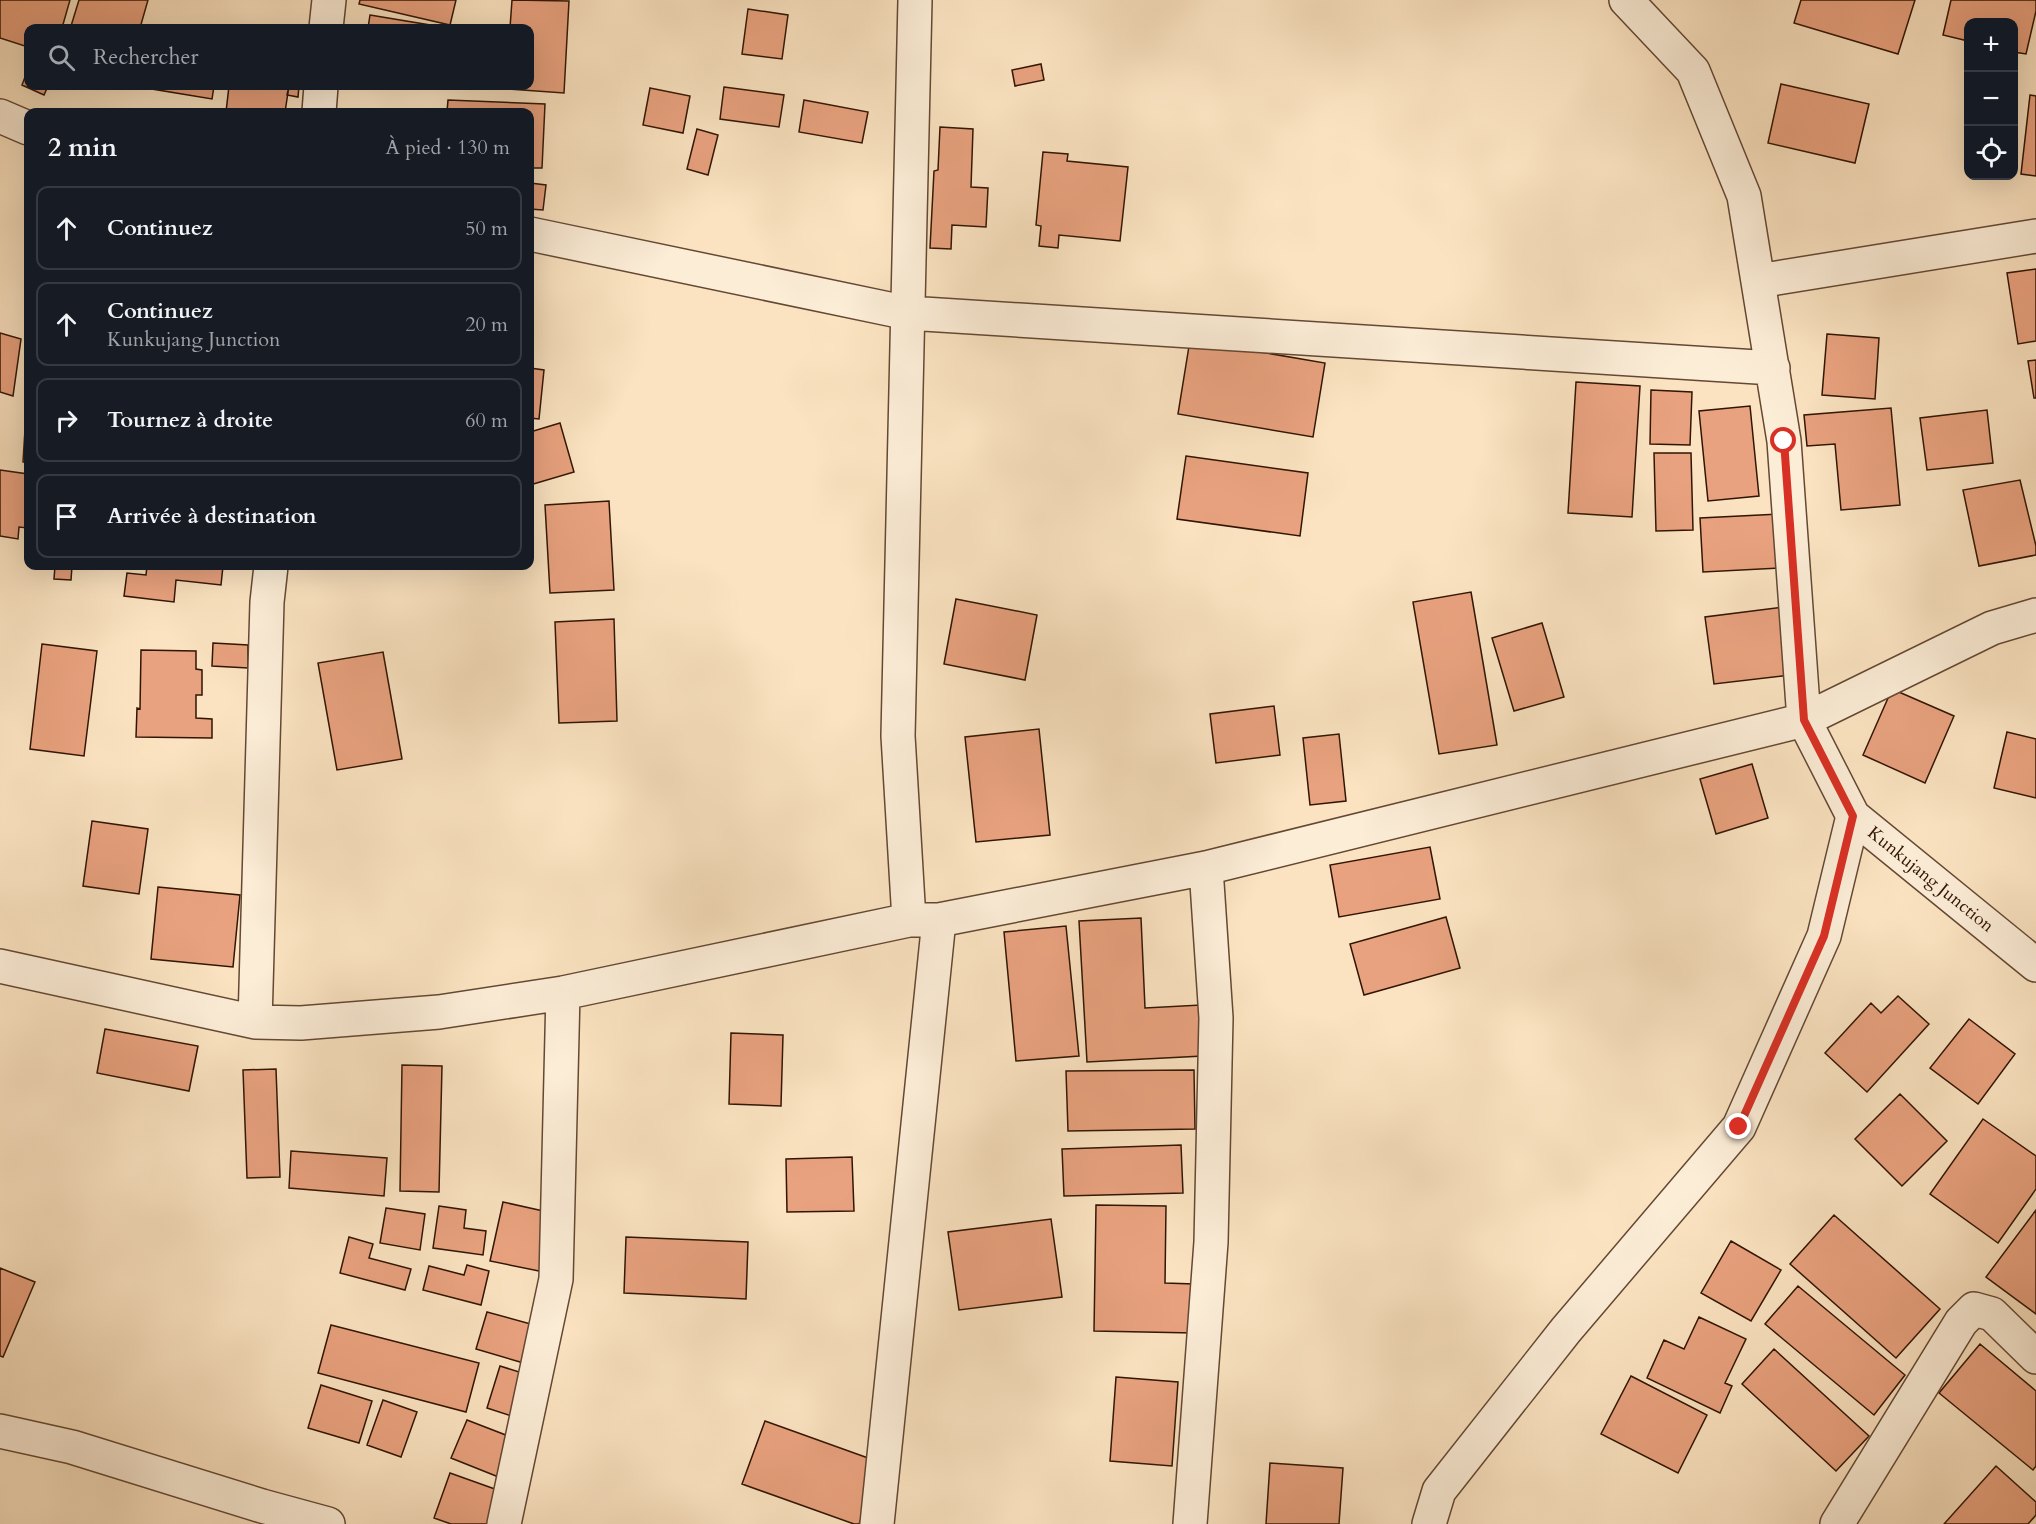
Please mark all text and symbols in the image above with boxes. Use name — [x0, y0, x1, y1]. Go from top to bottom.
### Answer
map controls — [1964, 18, 2018, 180]
button: + — [1964, 18, 2018, 72]
search box — [24, 24, 534, 90]
icon: search — [45, 41, 78, 74]
text: Rechercher — [93, 42, 198, 72]
button: − — [1964, 72, 2018, 126]
button: locate — [1964, 126, 2018, 180]
text: 2 min — [48, 130, 117, 165]
text: À pied · 130 m — [386, 134, 510, 161]
icon: ahead — [50, 212, 83, 245]
text: Continuez — [107, 213, 213, 243]
text: 50 m — [465, 215, 508, 242]
text: Continuez — [107, 296, 213, 326]
icon: ahead — [50, 308, 83, 341]
text: 20 m — [465, 311, 508, 338]
text: Kunkujang Junction — [107, 326, 281, 353]
icon: right — [50, 404, 83, 437]
text: Tournez à droite — [107, 405, 273, 435]
text: 60 m — [465, 407, 508, 434]
route start — [1770, 427, 1796, 453]
icon: arrive — [50, 500, 83, 533]
text: Arrivée à destination — [107, 501, 317, 531]
street label: Kunkujang Junction — [1862, 821, 2000, 939]
route end — [1725, 1113, 1751, 1139]

